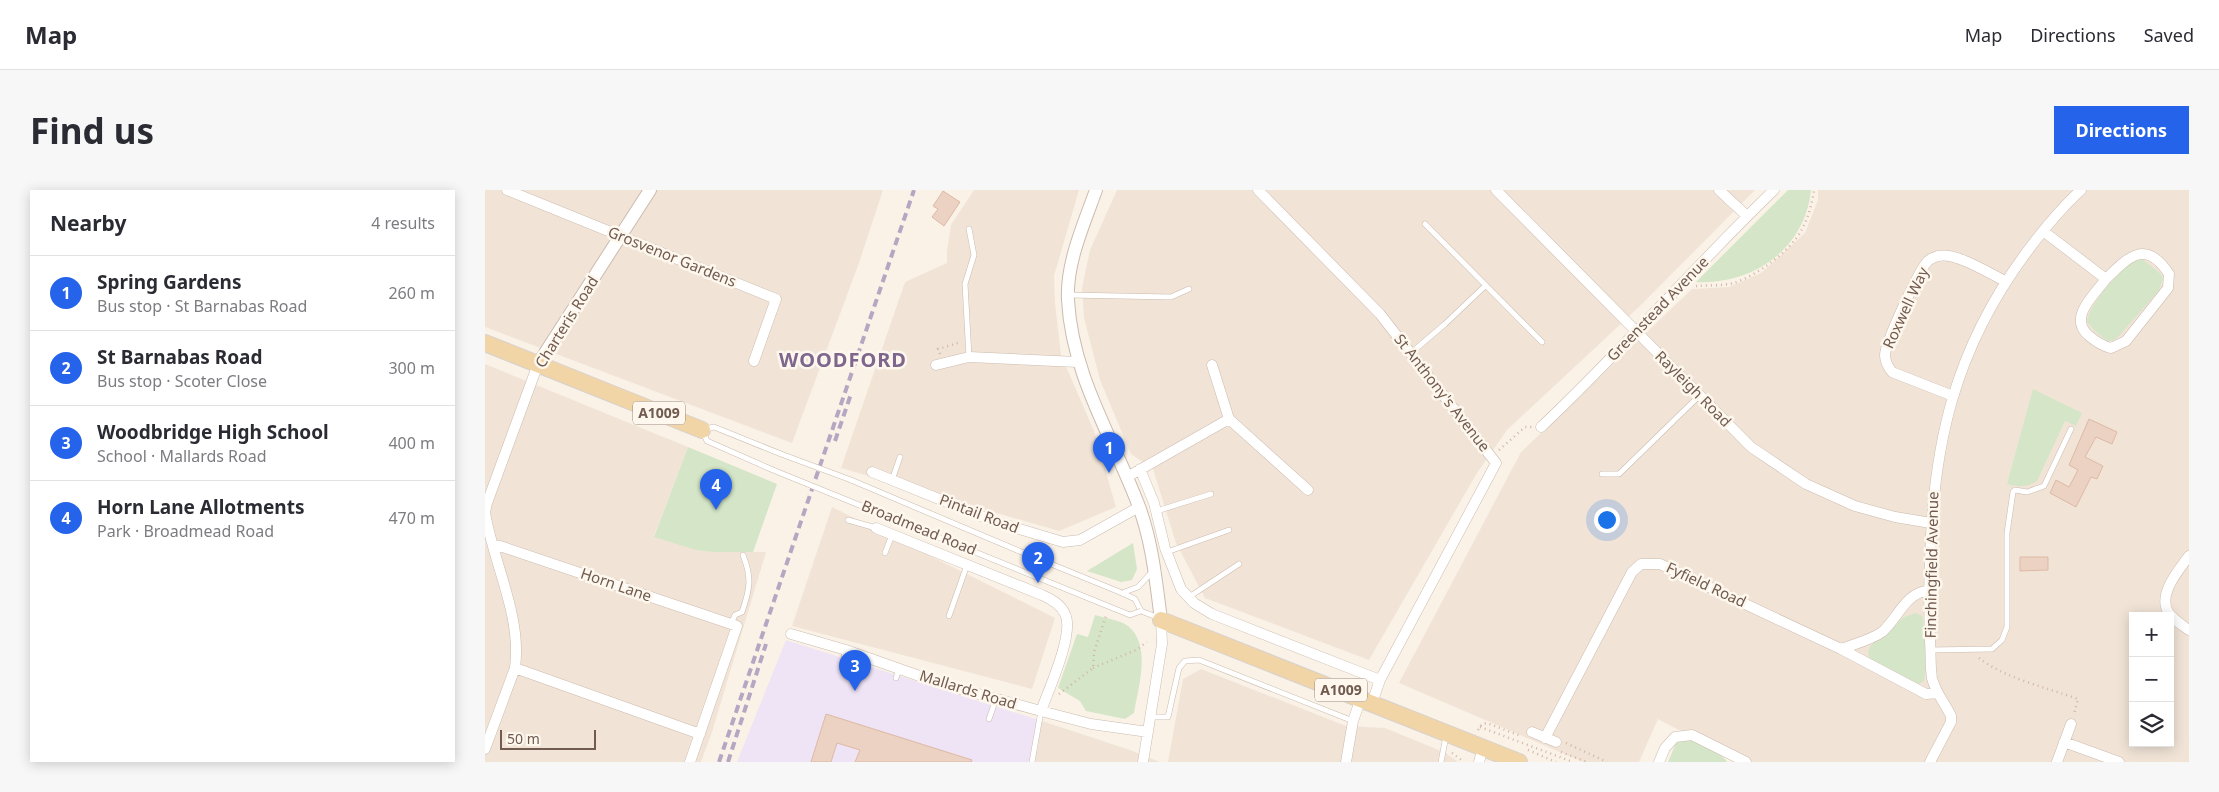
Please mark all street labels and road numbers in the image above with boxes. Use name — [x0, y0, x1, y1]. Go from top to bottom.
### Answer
street label: Grosvenor Gardens — [605, 221, 740, 291]
street label: Greenstead Avenue — [1602, 252, 1713, 365]
street label: Roxwell Way — [1878, 263, 1933, 352]
street label: Charteris Road — [530, 272, 602, 371]
street label: St Anthony's Avenue — [1390, 329, 1495, 455]
street label: Rayleigh Road — [1651, 346, 1736, 431]
road number: A1009 — [633, 402, 685, 424]
street label: Pintail Road — [937, 489, 1022, 537]
street label: Finchingfield Avenue — [1920, 491, 1942, 639]
street label: Broadmead Road — [859, 495, 980, 559]
street label: Fyfield Road — [1663, 557, 1750, 611]
street label: Horn Lane — [578, 563, 654, 605]
street label: Mallards Road — [917, 665, 1019, 713]
road number: A1009 — [1315, 678, 1367, 702]

